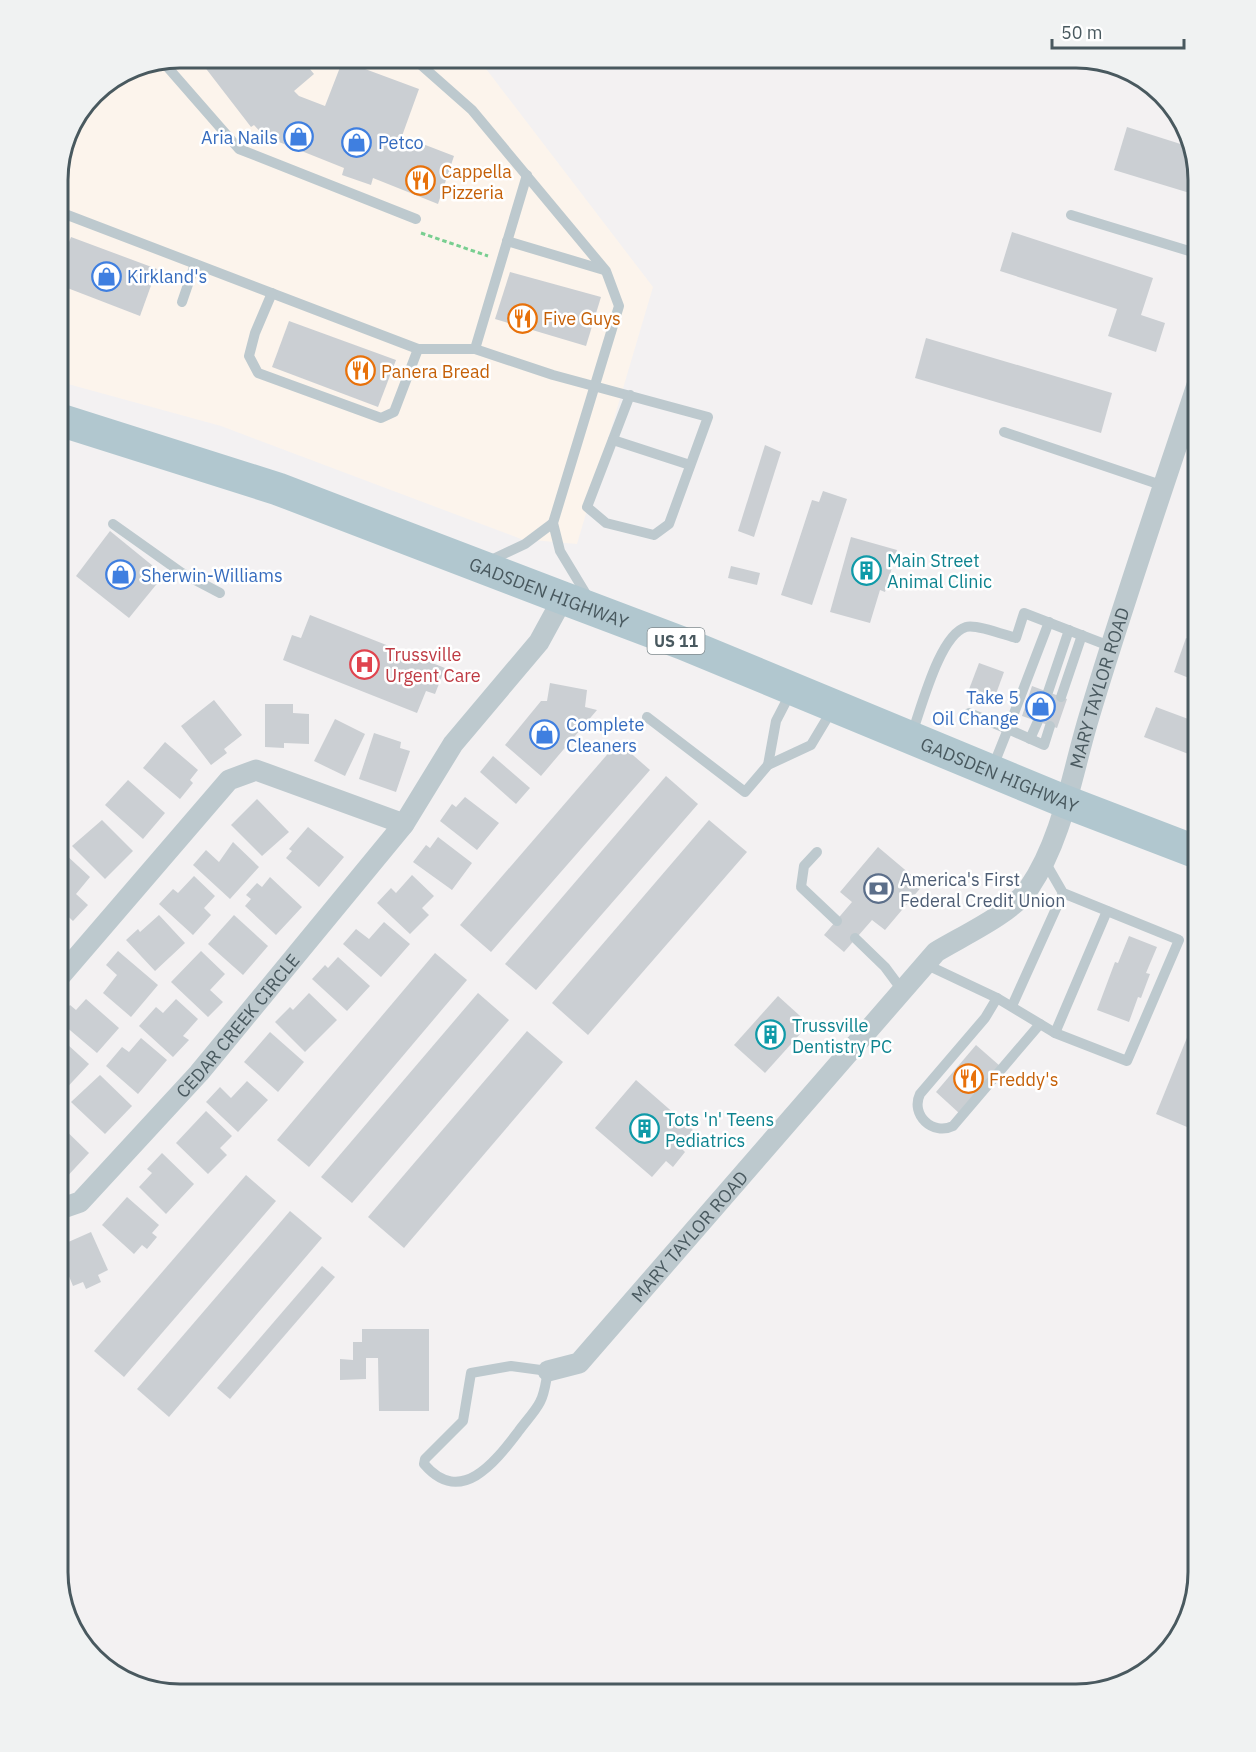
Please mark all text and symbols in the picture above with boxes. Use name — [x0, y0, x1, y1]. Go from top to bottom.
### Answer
scale bar — [1052, 12, 1184, 50]
text: 50 m — [1061, 21, 1103, 44]
shop icon: Aria Nails — [283, 121, 315, 153]
place label: Aria Nails — [201, 126, 278, 149]
shop icon: Petco — [341, 126, 373, 158]
place label: Petco — [378, 131, 424, 154]
place label: Cappella Pizzeria — [441, 160, 512, 204]
restaurant icon: Cappella Pizzeria — [404, 165, 436, 197]
shop icon: Kirkland's — [90, 260, 122, 292]
place label: Kirkland's — [127, 265, 207, 288]
restaurant icon: Five Guys — [506, 302, 538, 334]
place label: Five Guys — [543, 307, 621, 330]
restaurant icon: Panera Bread — [344, 355, 376, 387]
place label: Panera Bread — [381, 360, 490, 383]
place label: Main Street Animal Clinic — [887, 549, 992, 593]
street label: GADSDEN HIGHWAY — [466, 552, 632, 633]
building icon: Main Street Animal Clinic — [850, 554, 882, 586]
shop icon: Sherwin-Williams — [104, 559, 136, 591]
place label: Sherwin-Williams — [141, 564, 283, 587]
street label: MARY TAYLOR ROAD — [1064, 604, 1134, 771]
road number: US 11 — [648, 628, 704, 654]
place label: Trussville Urgent Care — [385, 643, 481, 687]
hospital icon: Trussville Urgent Care — [348, 648, 380, 680]
place label: Take 5 Oil Change — [932, 686, 1019, 730]
shop icon: Take 5 Oil Change — [1024, 691, 1056, 723]
place label: Complete Cleaners — [566, 713, 644, 757]
shop icon: Complete Cleaners — [529, 718, 561, 750]
street label: GADSDEN HIGHWAY — [917, 732, 1082, 817]
place label: America's First Federal Credit Union — [900, 868, 1065, 912]
bank icon: America's First Federal Credit Union — [863, 873, 895, 905]
street label: CEDAR CREEK CIRCLE — [171, 949, 304, 1102]
place label: Trussville Dentistry PC — [792, 1014, 892, 1058]
building icon: Trussville Dentistry PC — [755, 1019, 787, 1051]
restaurant icon: Freddy's — [952, 1063, 984, 1095]
place label: Freddy's — [989, 1068, 1058, 1091]
place label: Tots 'n' Teens Pediatrics — [665, 1108, 774, 1152]
building icon: Tots 'n' Teens Pediatrics — [628, 1113, 660, 1145]
street label: MARY TAYLOR ROAD — [626, 1166, 753, 1307]

